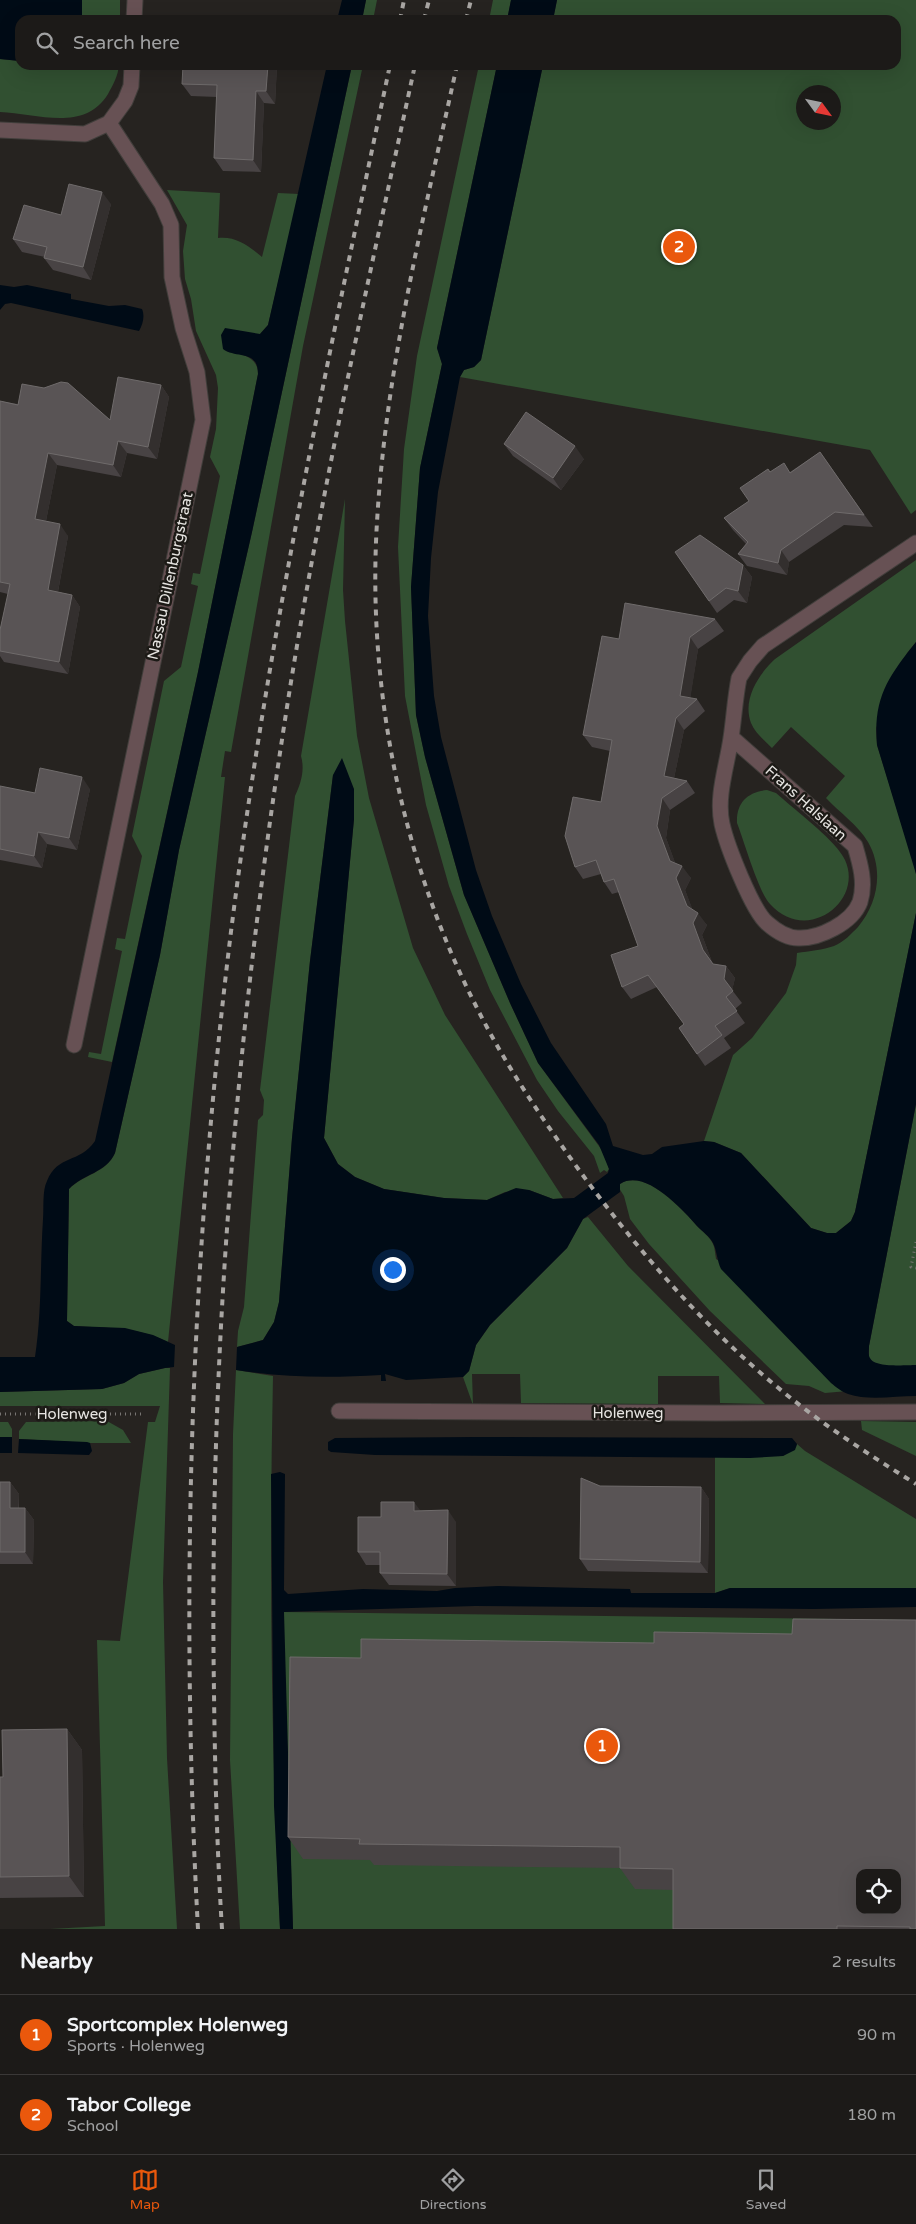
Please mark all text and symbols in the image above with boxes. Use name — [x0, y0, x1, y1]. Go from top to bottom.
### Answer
search box — [15, 15, 901, 70]
icon: search — [33, 29, 61, 57]
text: Search here — [73, 32, 180, 54]
north arrow — [796, 85, 841, 130]
pin: 2 — [663, 228, 695, 266]
street label: Nassau Dillenburgstraat — [143, 490, 197, 661]
street label: Frans Halslaan — [762, 762, 850, 844]
your location — [380, 1257, 406, 1283]
street label: Holenweg — [592, 1404, 664, 1422]
street label: Holenweg — [36, 1405, 108, 1423]
pin: 1 — [586, 1727, 618, 1765]
map controls — [856, 1869, 901, 1914]
button: locate — [856, 1869, 901, 1914]
text: Nearby — [20, 1949, 93, 1974]
text: 2 results — [832, 1952, 896, 1972]
text: Sportcomplex Holenweg — [67, 2014, 288, 2036]
text: 1 — [31, 2025, 41, 2045]
text: 90 m — [857, 2025, 896, 2045]
text: Sports · Holenweg — [67, 2036, 205, 2056]
text: Tabor College — [67, 2094, 191, 2116]
text: 2 — [31, 2105, 41, 2125]
text: 180 m — [847, 2105, 896, 2125]
text: School — [67, 2116, 119, 2136]
tab: Map — [130, 2166, 160, 2213]
tab: Directions — [419, 2166, 486, 2213]
tab: Saved — [746, 2166, 786, 2213]

